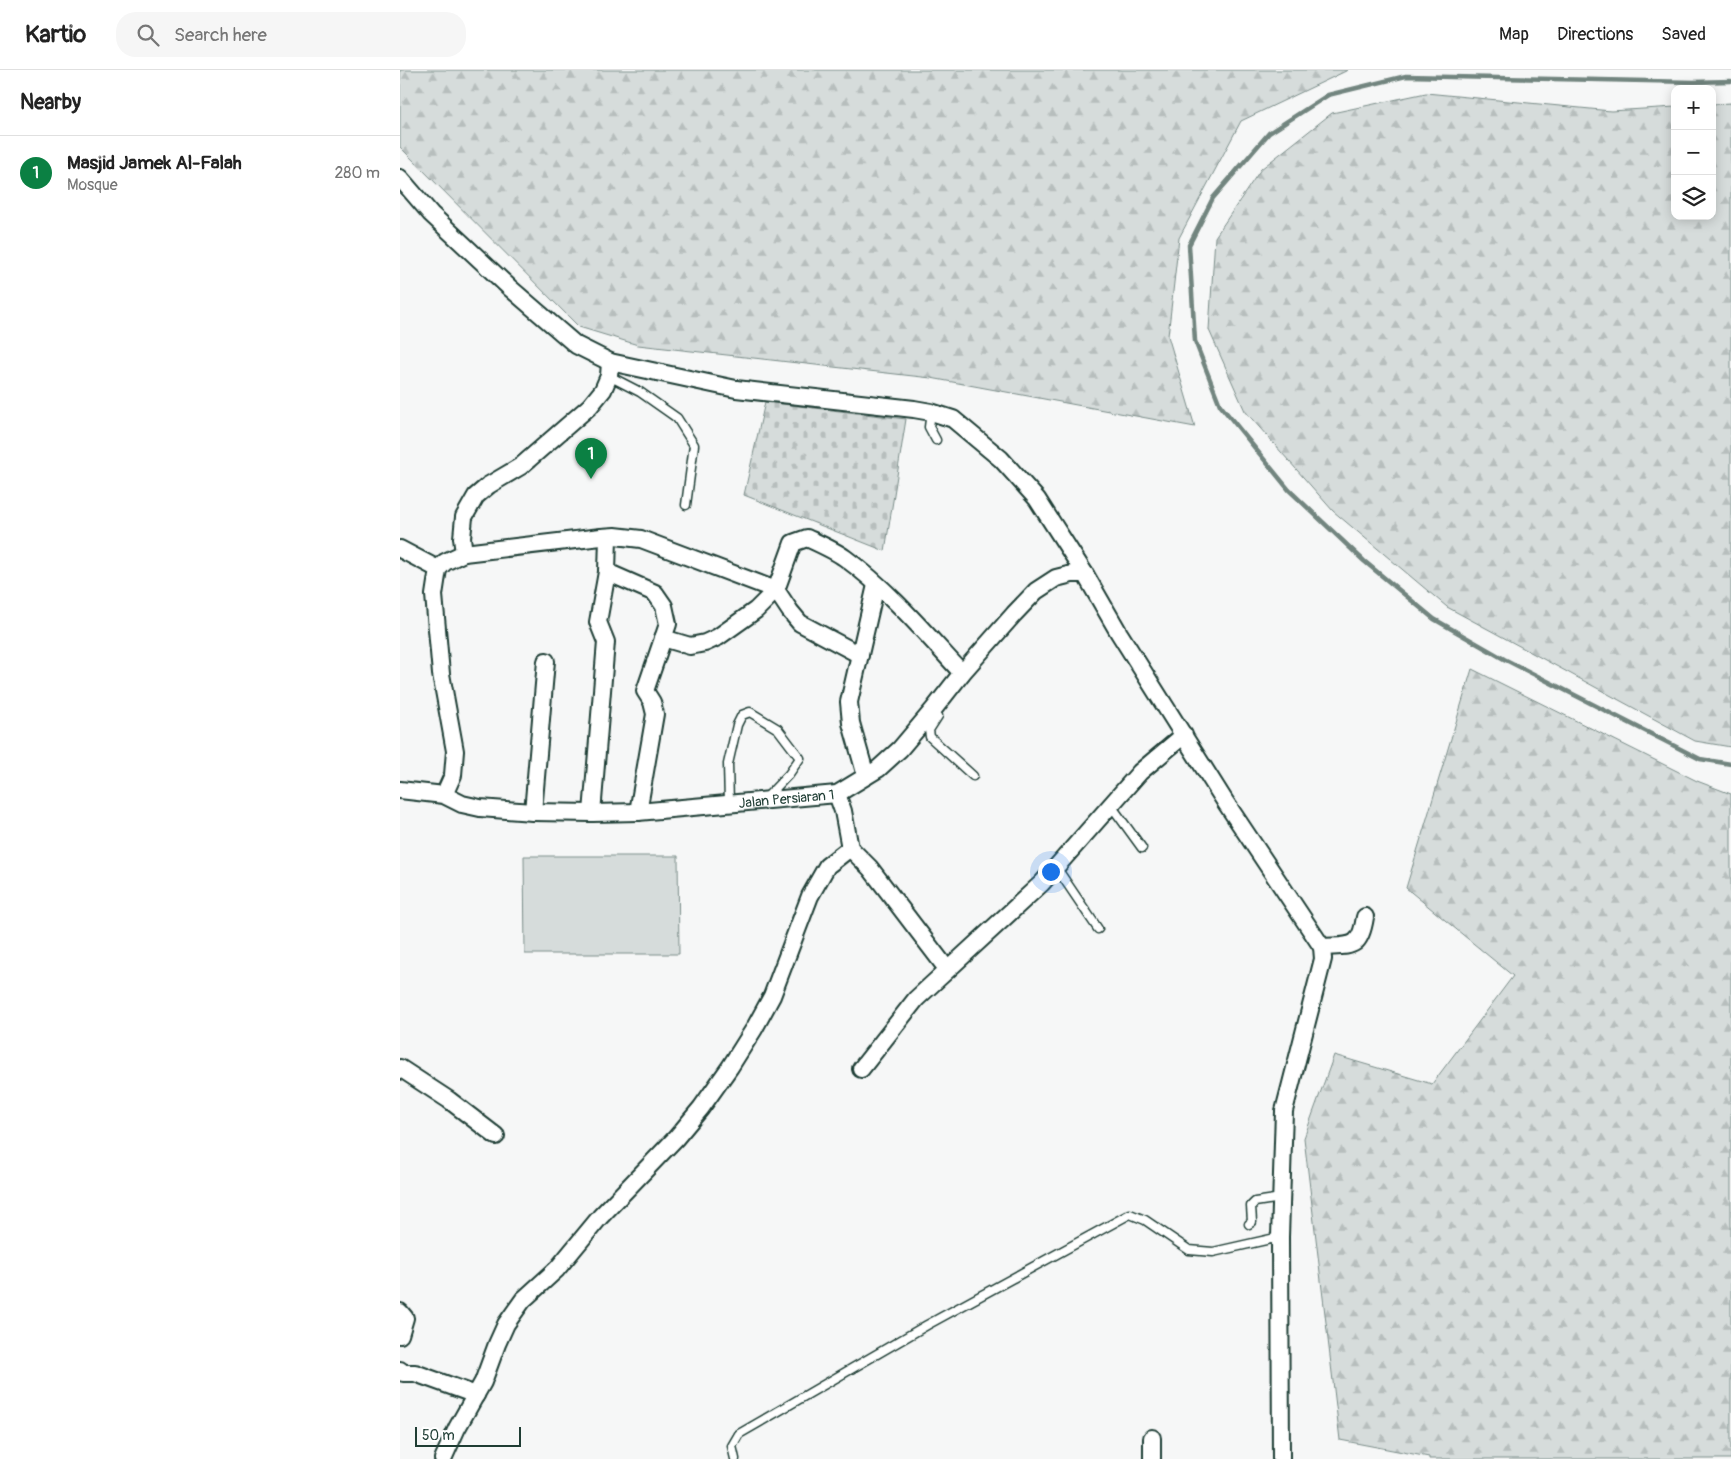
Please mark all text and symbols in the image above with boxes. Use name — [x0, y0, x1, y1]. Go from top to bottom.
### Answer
search box — [116, 12, 466, 57]
text: Kartio — [25, 20, 86, 49]
icon: search — [134, 21, 162, 49]
text: Search here — [174, 23, 267, 47]
text: Map — [1499, 23, 1529, 46]
text: Directions — [1557, 23, 1633, 46]
text: Saved — [1661, 23, 1706, 46]
map controls — [1671, 85, 1716, 220]
button: + — [1671, 85, 1716, 130]
text: Nearby — [20, 89, 81, 116]
button: − — [1671, 130, 1716, 175]
text: Masjid Jamek Al-Falah — [67, 151, 242, 175]
text: 1 — [33, 163, 39, 183]
text: 280 m — [334, 163, 380, 183]
text: Mosque — [67, 175, 118, 195]
button: layers — [1671, 175, 1716, 220]
pin: 1 — [575, 438, 607, 479]
street label: Jalan Persiaran 1 — [738, 786, 835, 812]
your location — [1038, 859, 1064, 885]
scale bar — [415, 1424, 521, 1447]
text: 50 m — [422, 1427, 455, 1444]

